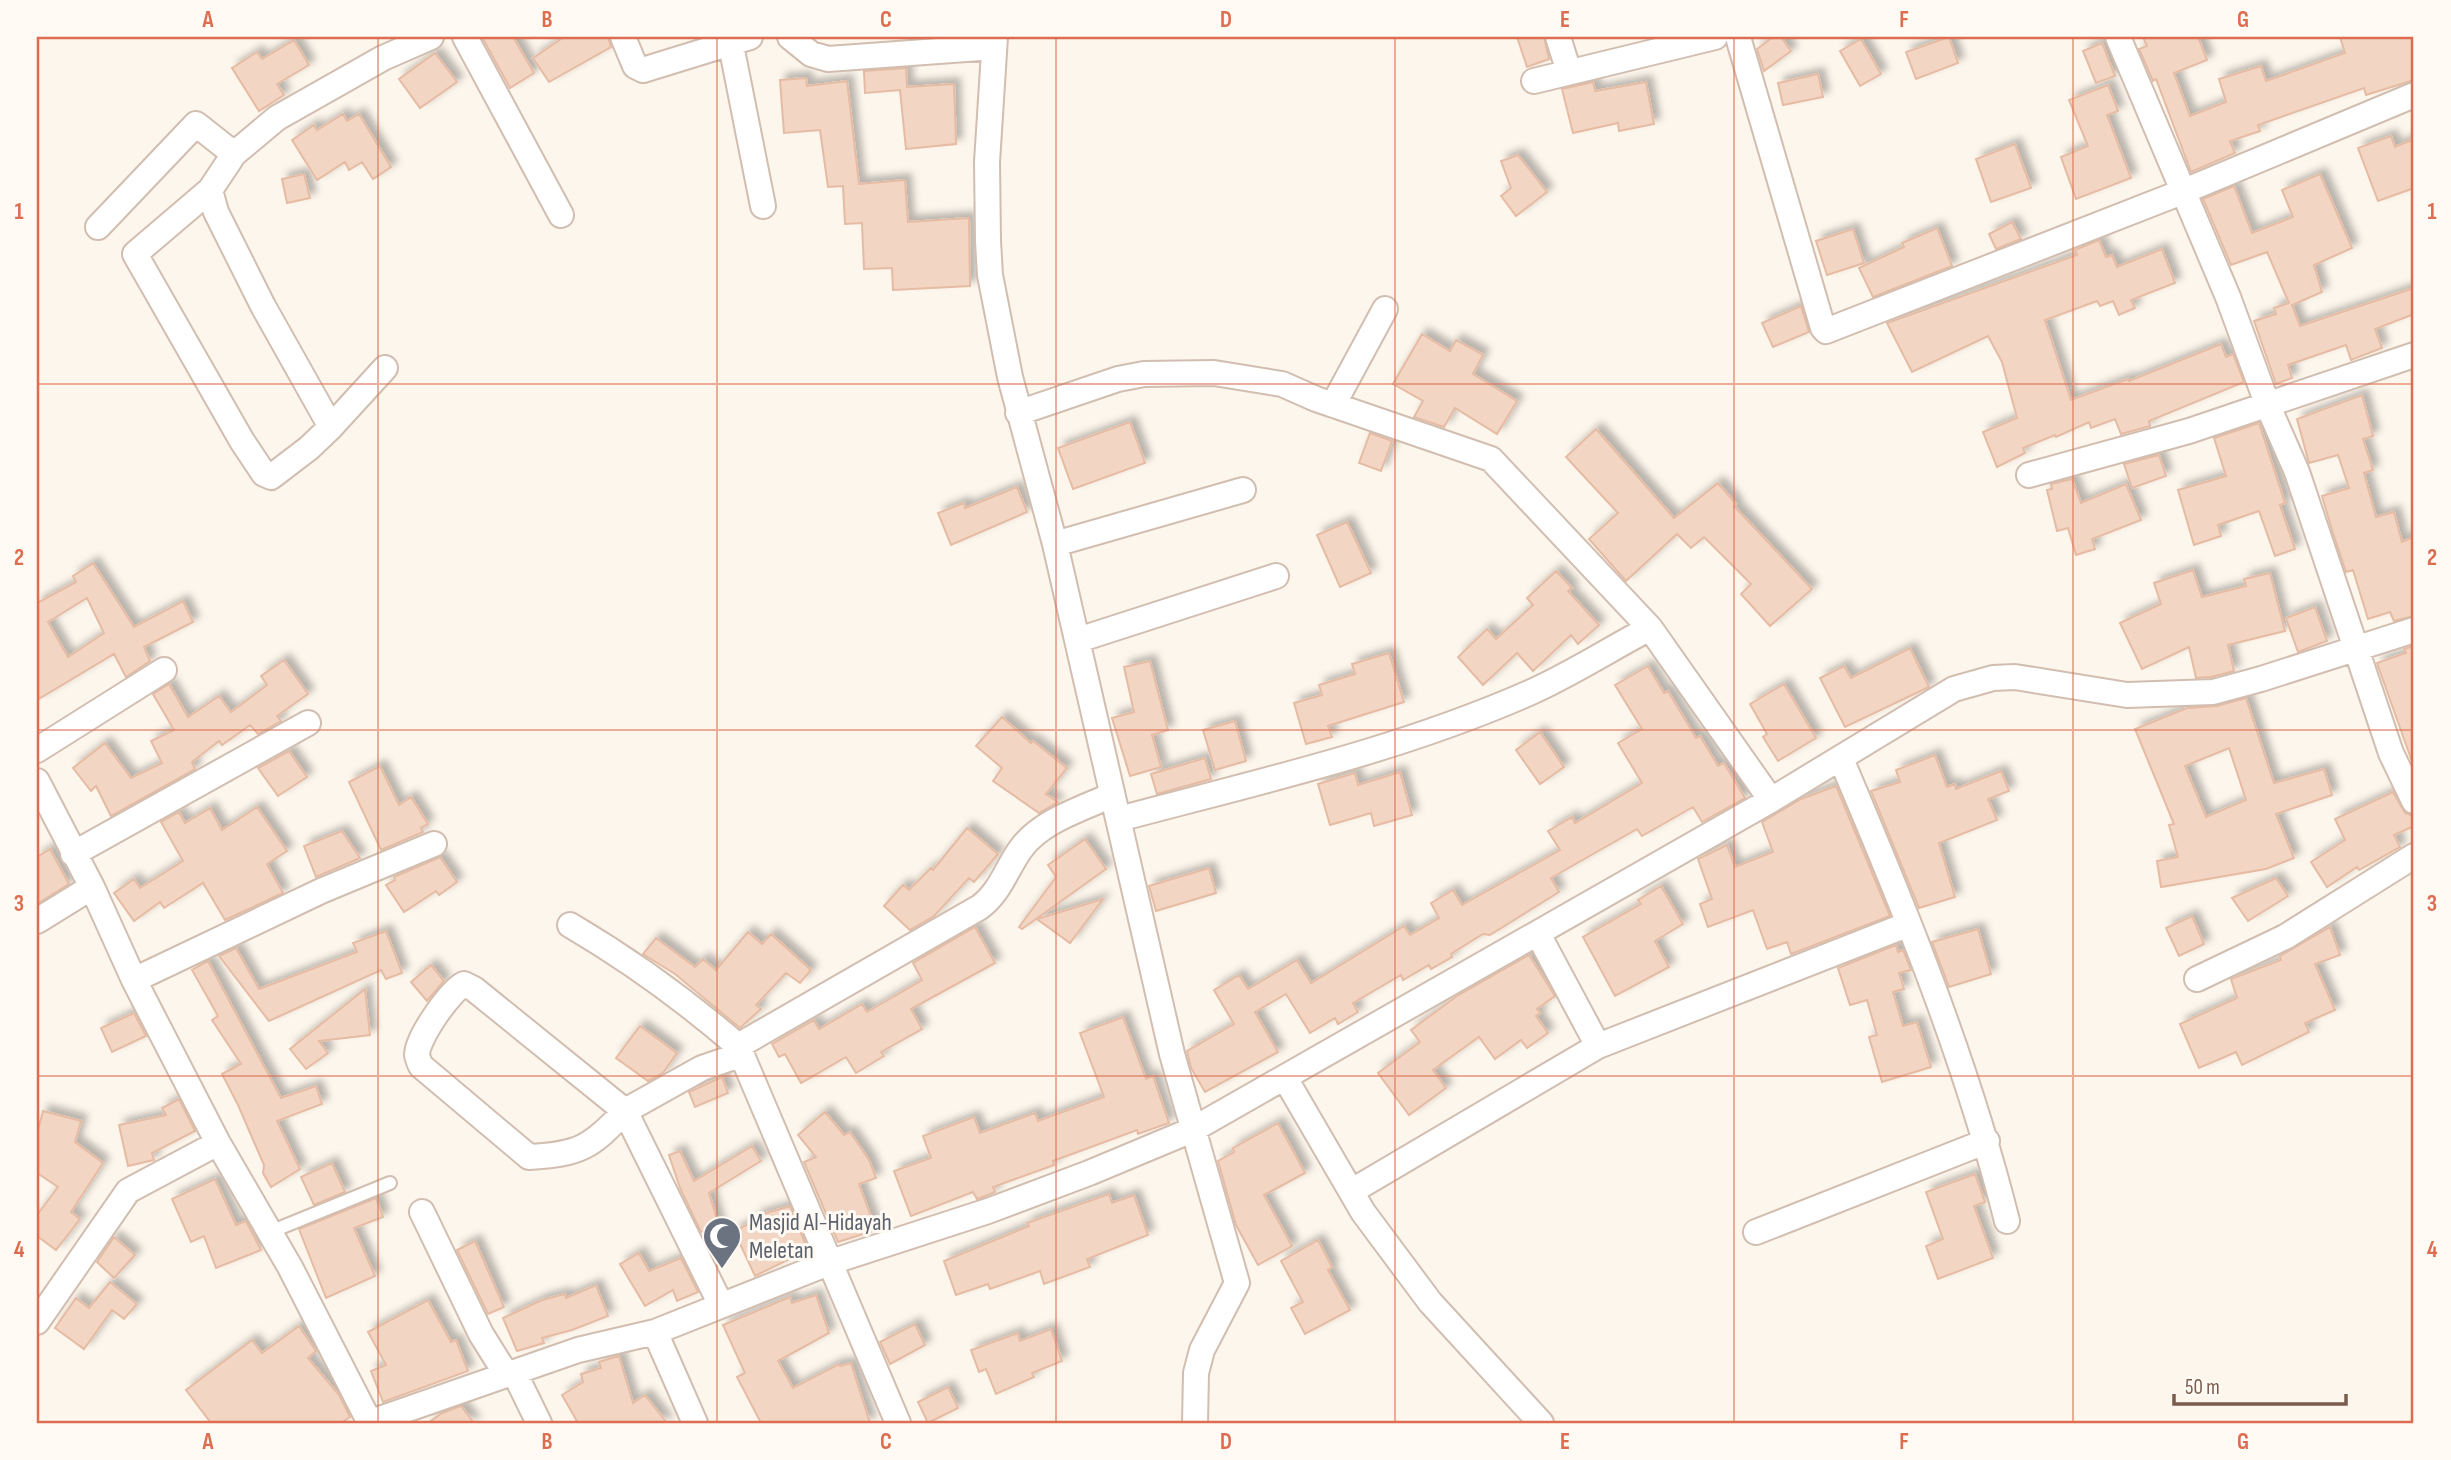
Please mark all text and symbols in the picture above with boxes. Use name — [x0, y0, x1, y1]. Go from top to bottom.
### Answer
text: A — [202, 6, 215, 34]
text: B — [542, 6, 553, 34]
text: C — [880, 6, 892, 34]
text: D — [1220, 6, 1232, 34]
text: E — [1560, 6, 1570, 34]
text: F — [1899, 6, 1909, 34]
text: G — [2237, 6, 2249, 34]
text: 1 — [14, 198, 24, 226]
text: 1 — [2427, 198, 2437, 226]
text: 2 — [14, 544, 24, 572]
text: 2 — [2427, 544, 2437, 572]
text: 3 — [14, 890, 24, 918]
text: 3 — [2427, 890, 2437, 918]
place label: Masjid Al-Hidayah Meletan — [749, 1208, 892, 1265]
mosque icon: Masjid Al-Hidayah Meletan — [701, 1215, 743, 1270]
text: 4 — [14, 1236, 25, 1264]
text: 4 — [2427, 1236, 2438, 1264]
scale bar — [2174, 1362, 2346, 1406]
text: 50 m — [2185, 1375, 2220, 1400]
text: A — [202, 1428, 215, 1456]
text: B — [542, 1428, 553, 1456]
text: C — [880, 1428, 892, 1456]
text: D — [1220, 1428, 1232, 1456]
text: E — [1560, 1428, 1570, 1456]
text: F — [1899, 1428, 1909, 1456]
text: G — [2237, 1428, 2249, 1456]

